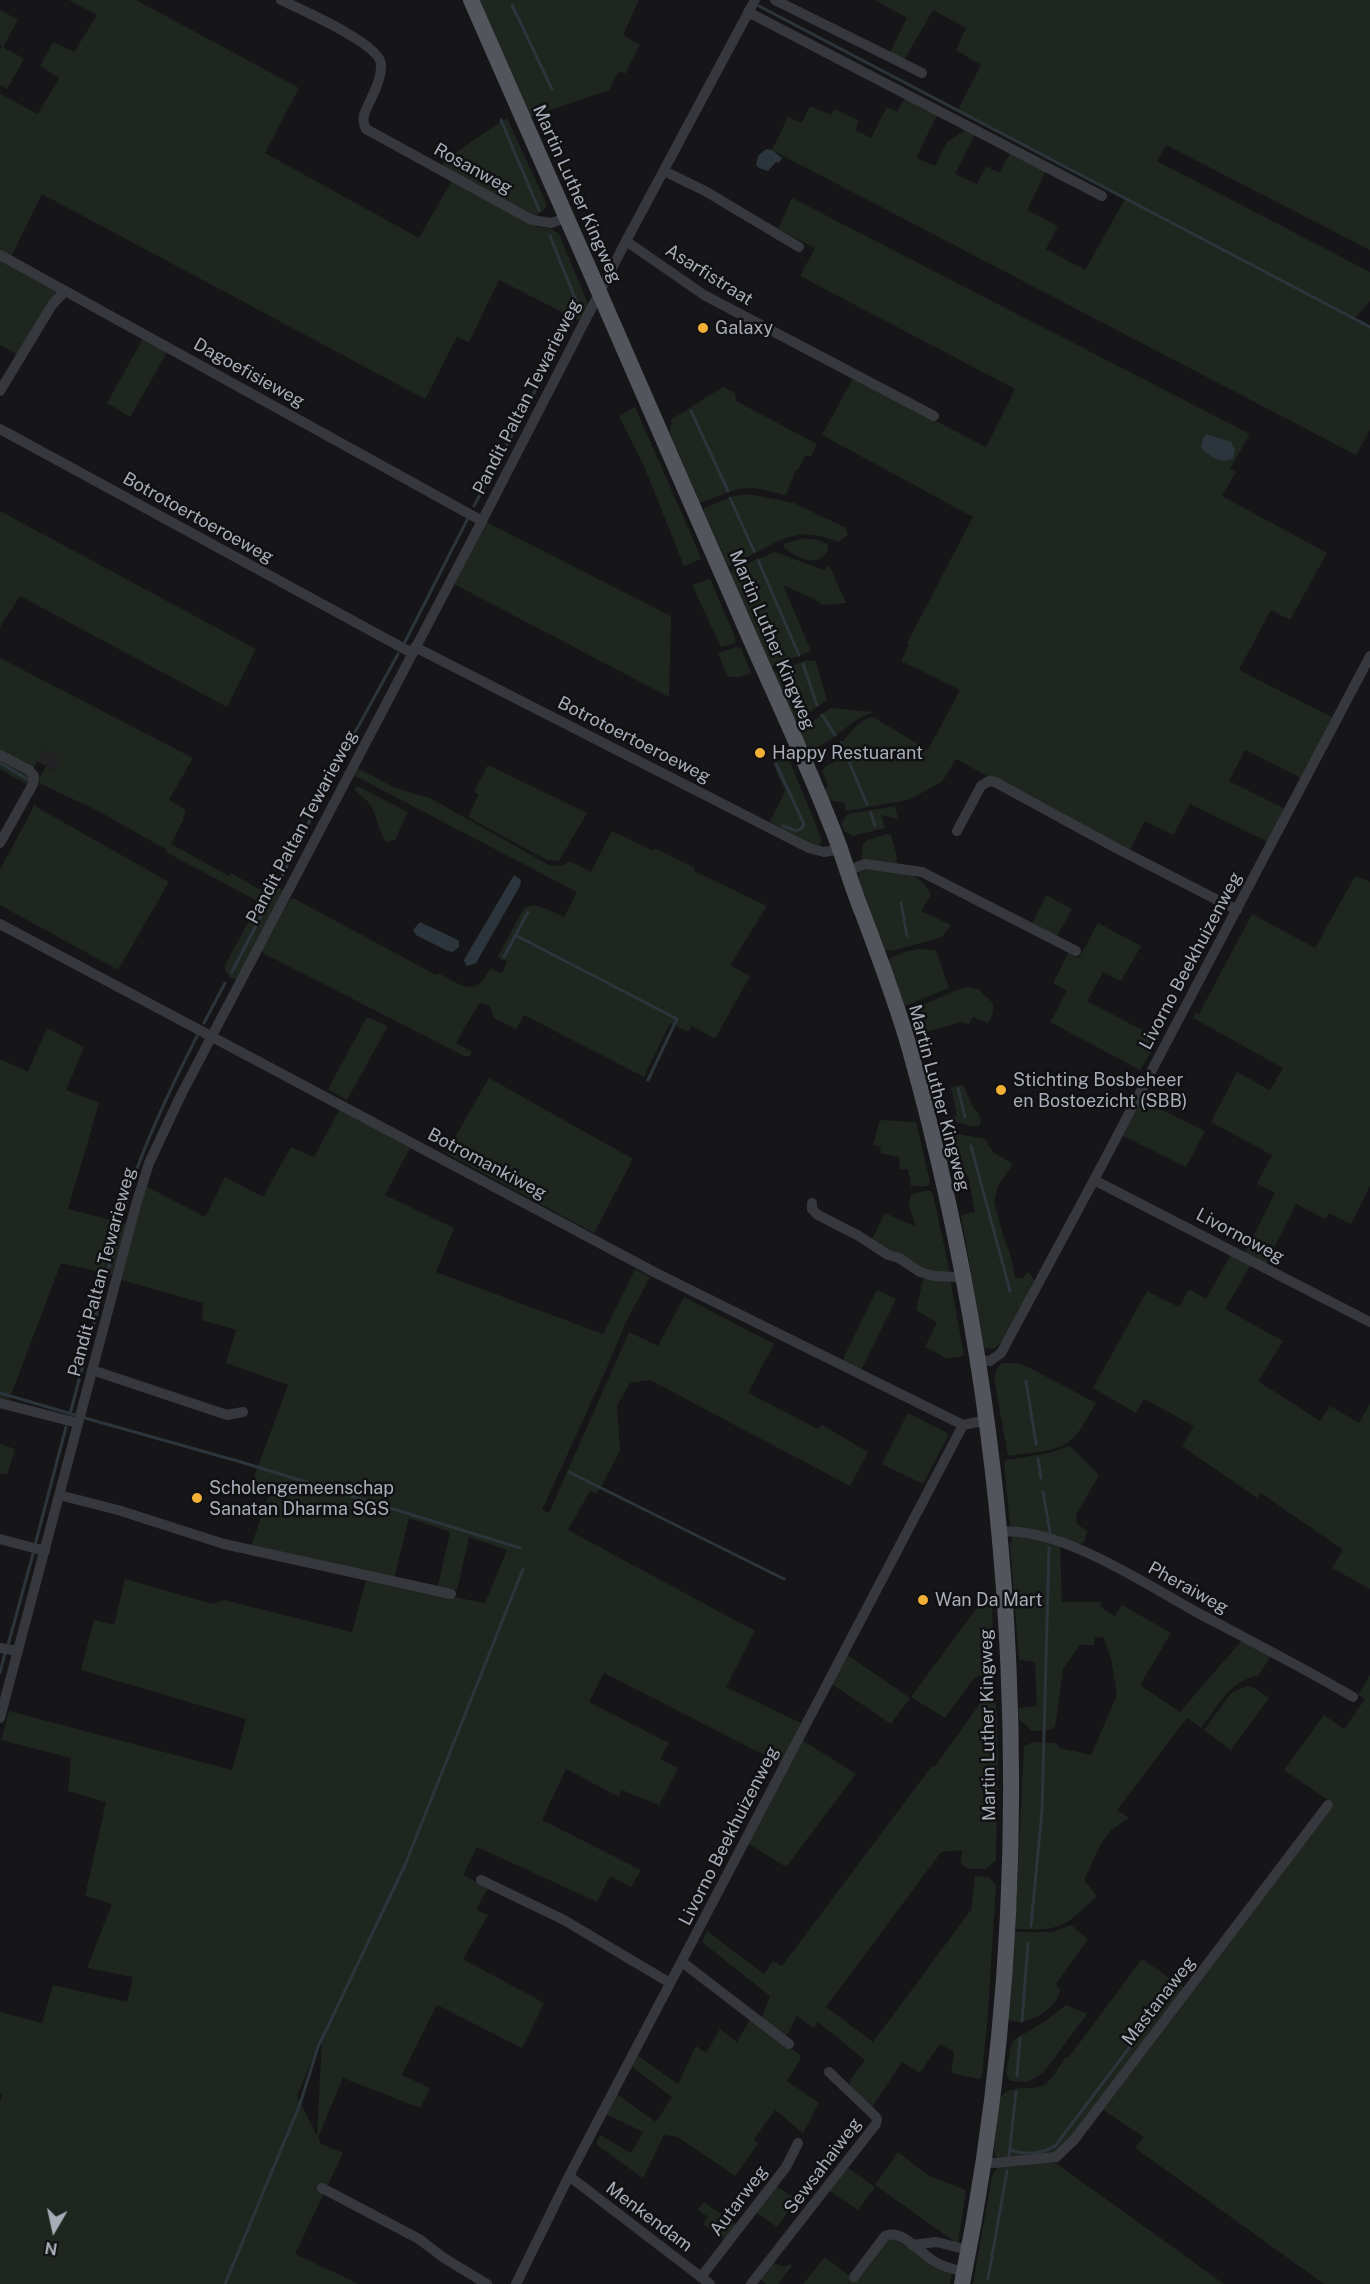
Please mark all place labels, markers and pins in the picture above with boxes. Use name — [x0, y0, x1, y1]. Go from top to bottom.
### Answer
place label: Galaxy — [715, 317, 773, 339]
marker: Galaxy — [696, 321, 710, 335]
place label: Happy Restuarant — [772, 742, 923, 764]
marker: Happy Restuarant — [753, 746, 767, 760]
place label: Stichting Bosbeheer en Bostoezicht (SBB) — [1013, 1069, 1187, 1112]
marker: Stichting Bosbeheer en Bostoezicht (SBB) — [994, 1083, 1008, 1097]
place label: Scholengemeenschap Sanatan Dharma SGS — [209, 1477, 394, 1520]
marker: Scholengemeenschap Sanatan Dharma SGS — [190, 1491, 204, 1505]
place label: Wan Da Mart — [935, 1589, 1043, 1611]
marker: Wan Da Mart — [916, 1593, 930, 1607]

